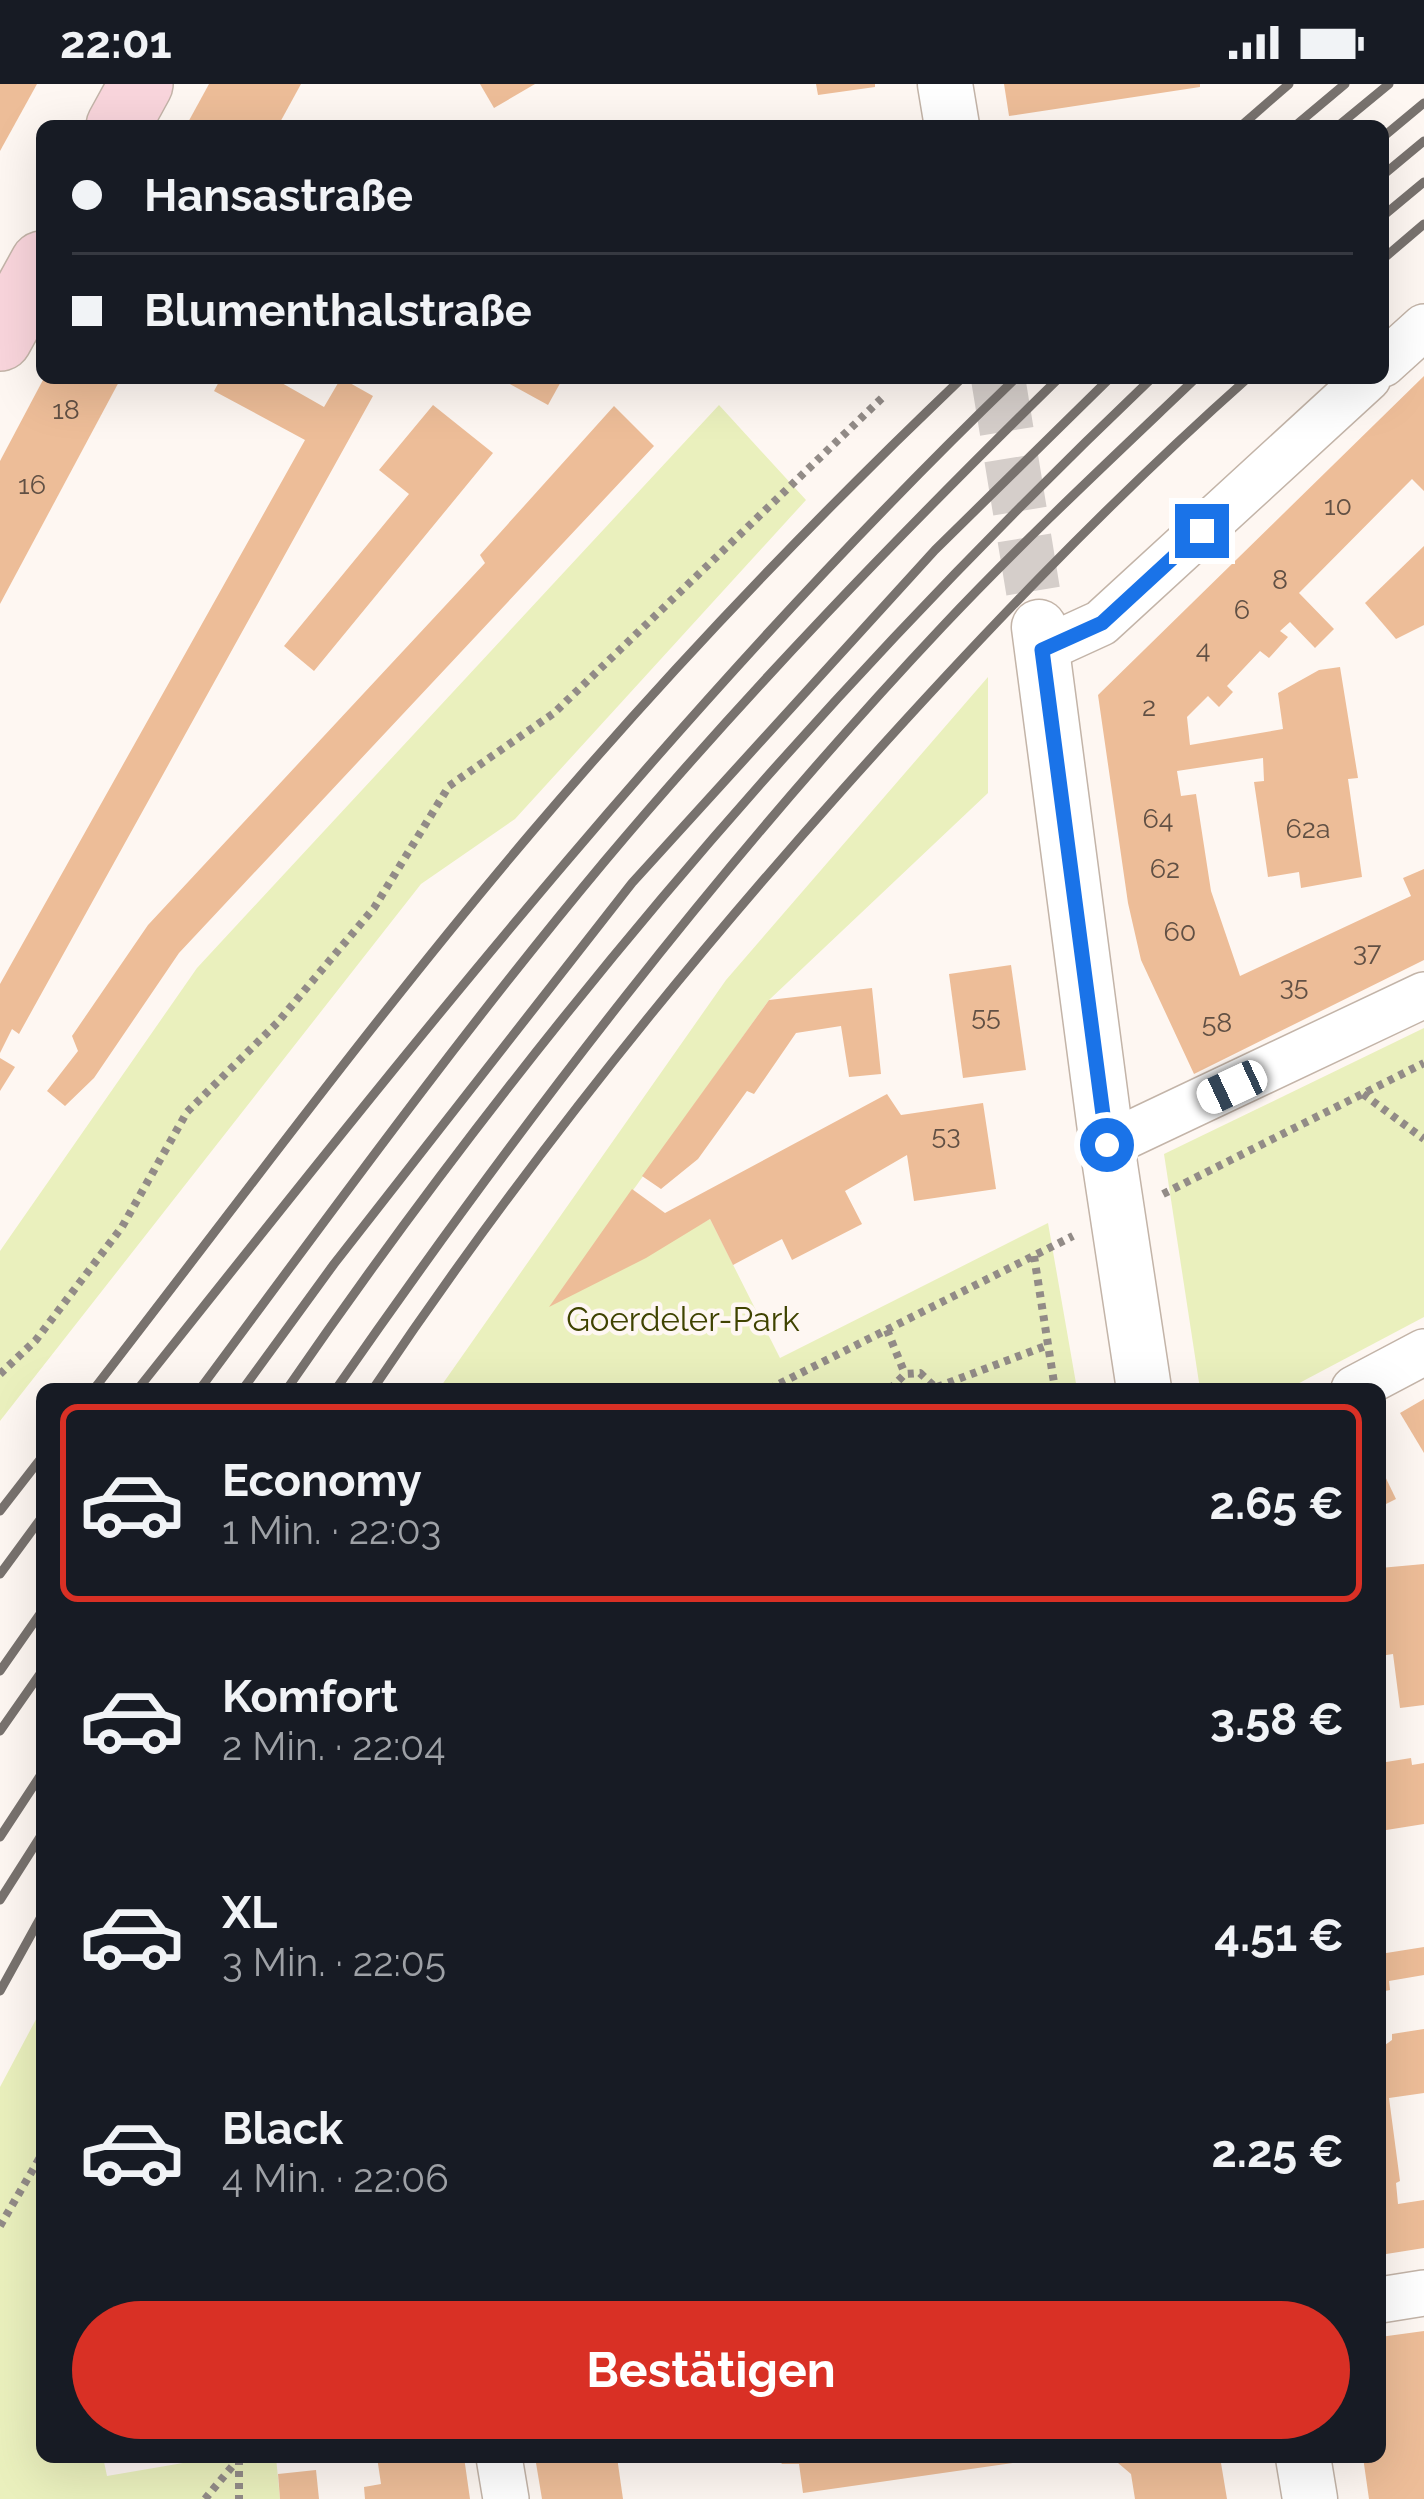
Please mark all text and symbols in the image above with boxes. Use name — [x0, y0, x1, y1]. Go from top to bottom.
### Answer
text: 22:01 — [60, 16, 172, 69]
text: Hansastraße — [144, 169, 413, 222]
text: Blumenthalstraße — [144, 284, 532, 337]
house number: 18 — [52, 394, 80, 425]
house number: 16 — [18, 469, 46, 500]
house number: 10 — [1324, 490, 1352, 521]
route end — [1175, 504, 1229, 558]
house number: 8 — [1272, 564, 1288, 595]
house number: 6 — [1234, 594, 1250, 625]
house number: 4 — [1196, 633, 1210, 664]
house number: 2 — [1142, 691, 1156, 722]
house number: 64 — [1142, 803, 1174, 834]
house number: 62a — [1285, 813, 1331, 844]
house number: 62 — [1150, 853, 1180, 884]
house number: 60 — [1164, 916, 1196, 947]
house number: 37 — [1353, 936, 1382, 967]
house number: 35 — [1279, 970, 1309, 1001]
house number: 55 — [971, 1000, 1001, 1031]
house number: 58 — [1202, 1007, 1232, 1038]
car — [1192, 1055, 1272, 1119]
route start — [1080, 1118, 1134, 1172]
house number: 53 — [931, 1119, 961, 1150]
park label: Goerdeler-Park — [566, 1300, 800, 1339]
icon: car — [78, 1449, 186, 1557]
text: Economy — [222, 1454, 422, 1507]
text: 2.65 € — [1210, 1477, 1344, 1530]
text: 1 Min. · 22:03 — [222, 1507, 441, 1553]
icon: car — [78, 1665, 186, 1773]
text: Komfort — [222, 1670, 398, 1723]
text: 3.58 € — [1210, 1693, 1344, 1746]
text: 2 Min. · 22:04 — [222, 1723, 445, 1769]
icon: car — [78, 1881, 186, 1989]
text: XL — [222, 1886, 277, 1939]
text: 4.51 € — [1214, 1909, 1344, 1962]
text: 3 Min. · 22:05 — [222, 1939, 446, 1985]
icon: car — [78, 2097, 186, 2205]
text: Black — [222, 2102, 343, 2155]
text: 2.25 € — [1211, 2125, 1344, 2178]
text: 4 Min. · 22:06 — [222, 2155, 449, 2201]
button: Bestätigen — [72, 2301, 1350, 2439]

